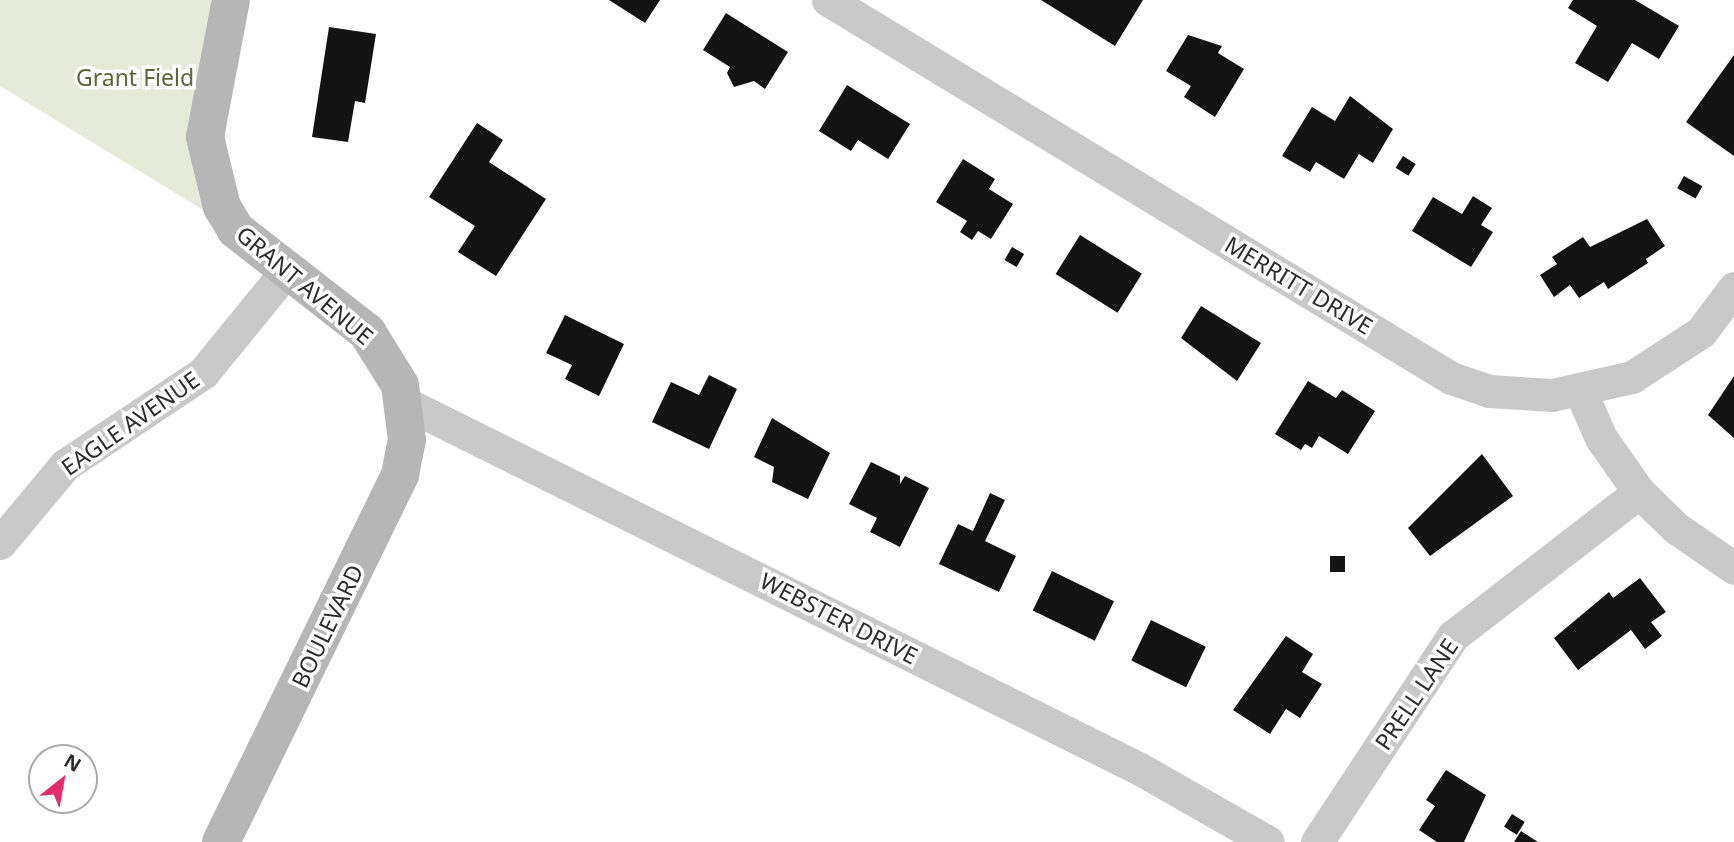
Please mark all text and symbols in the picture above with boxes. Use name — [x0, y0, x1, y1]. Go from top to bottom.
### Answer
park label: Grant Field — [76, 63, 194, 91]
street label: GRANT AVENUE — [231, 220, 379, 350]
street label: MERRITT DRIVE — [1220, 230, 1378, 340]
street label: EAGLE AVENUE — [56, 365, 204, 481]
street label: BOULEVARD — [285, 560, 369, 692]
street label: WEBSTER DRIVE — [756, 566, 922, 670]
street label: PRELL LANE — [1369, 633, 1463, 755]
north arrow — [28, 744, 98, 814]
text: N — [59, 748, 86, 778]

